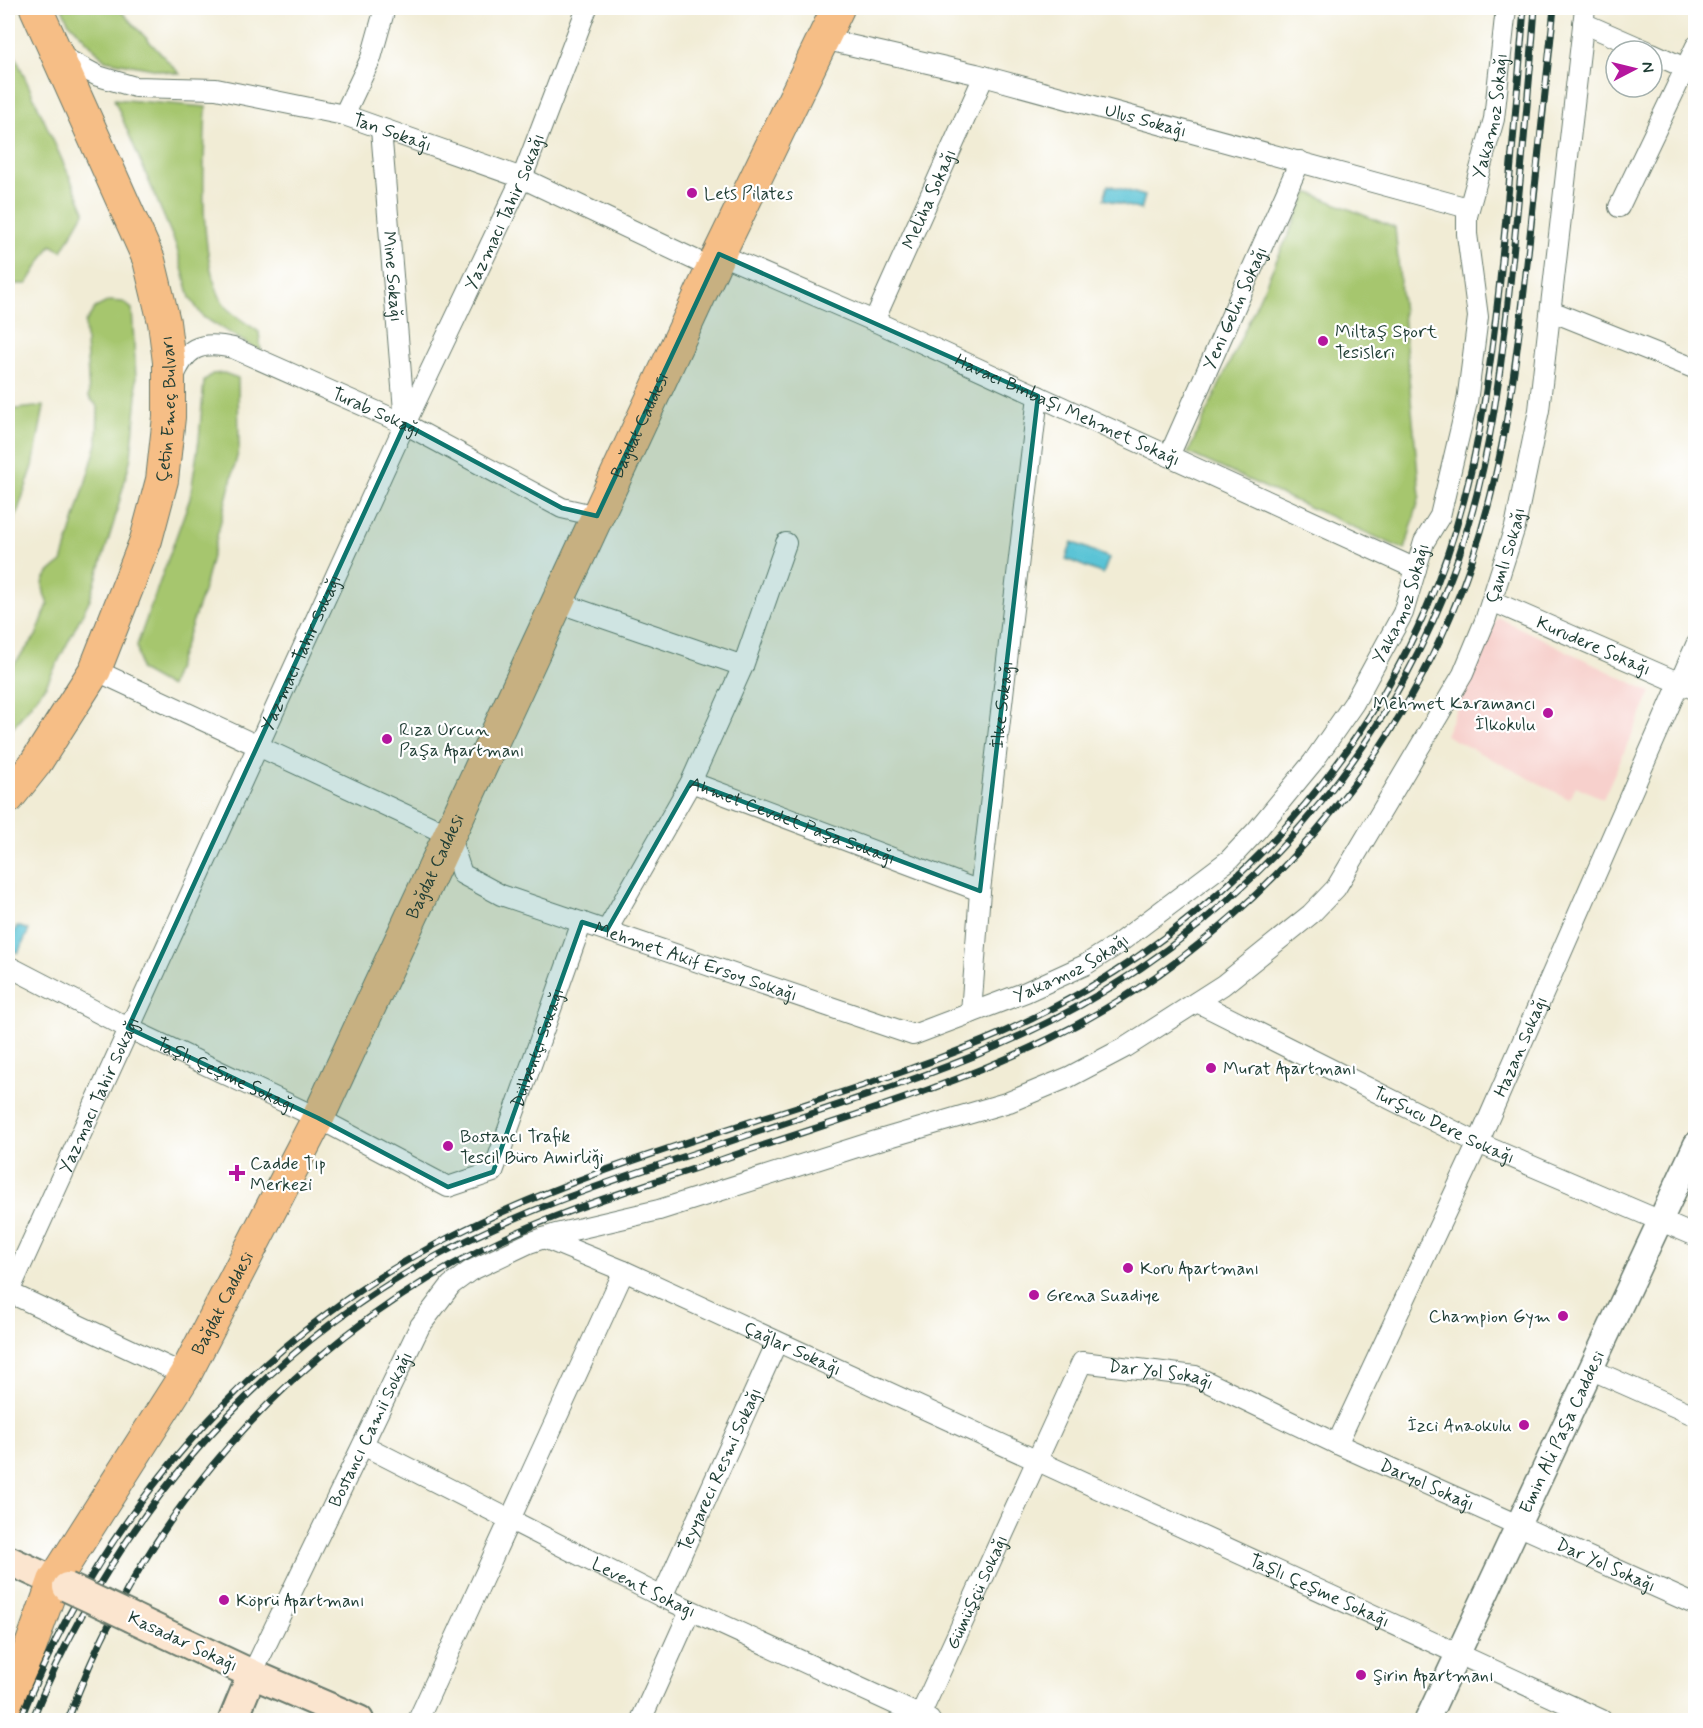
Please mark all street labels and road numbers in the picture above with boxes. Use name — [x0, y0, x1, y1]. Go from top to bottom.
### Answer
street label: Yakamoz Sokağı — [1467, 52, 1514, 182]
street label: Ulus Sokağı — [1102, 99, 1189, 144]
street label: Tan Sokağı — [349, 108, 435, 158]
street label: Yazmacı Tahir Sokağı — [459, 130, 551, 294]
street label: Meliha Sokağı — [897, 145, 963, 253]
street label: Mine Sokağı — [376, 230, 408, 323]
street label: Yeni Gelin Sokağı — [1198, 243, 1274, 374]
street label: Çetin Emeç Bulvarı — [151, 334, 183, 483]
street label: Havacı Binbaşı Mehmet Sokağı — [951, 349, 1184, 473]
street label: Bağdat Caddesi — [606, 369, 675, 482]
street label: Turab Sokağı — [328, 382, 425, 444]
street label: Çamlı Sokağı — [1480, 506, 1532, 607]
street label: Yakamoz Sokağı — [1367, 541, 1436, 668]
street label: Yazmacı Tahir Sokağı — [255, 571, 348, 735]
street label: Kurudere Sokağı — [1532, 611, 1654, 682]
street label: İlke Sokağı — [986, 660, 1020, 750]
street label: Ahmet Cevdet Paşa Sokağı — [686, 772, 899, 871]
street label: Bağdat Caddesi — [401, 810, 471, 923]
street label: Mehmet Akif Ersoy Sokağı — [591, 917, 800, 1008]
street label: Yakamoz Sokağı — [1010, 929, 1134, 1009]
street label: Dülbentçi Sokağı — [506, 985, 571, 1111]
street label: Hazan Sokağı — [1489, 993, 1554, 1101]
street label: Yazmacı Tahir Sokağı — [54, 1013, 146, 1177]
street label: Taşlı Çeşme Sokağı — [152, 1032, 300, 1119]
street label: Turşucu Dere Sokağı — [1369, 1081, 1518, 1170]
street label: Bağdat Caddesi — [186, 1248, 260, 1360]
street label: Çağlar Sokağı — [739, 1316, 845, 1382]
street label: Emin Ali Paşa Caddesi — [1514, 1347, 1611, 1518]
street label: Bostancı Camii Sokağı — [323, 1348, 419, 1511]
street label: Dar Yol Sokağı — [1107, 1354, 1218, 1396]
street label: Teyyareci Resmi Sokağı — [673, 1384, 768, 1556]
street label: Daryol Sokağı — [1376, 1454, 1478, 1517]
street label: Gümüşçü Sokağı — [941, 1531, 1014, 1653]
street label: Dar Yol Sokağı — [1552, 1533, 1659, 1598]
street label: Taşlı Çeşme Sokağı — [1245, 1549, 1393, 1634]
street label: Levent Sokağı — [587, 1552, 700, 1624]
street label: Kasadar Sokağı — [124, 1606, 241, 1678]

